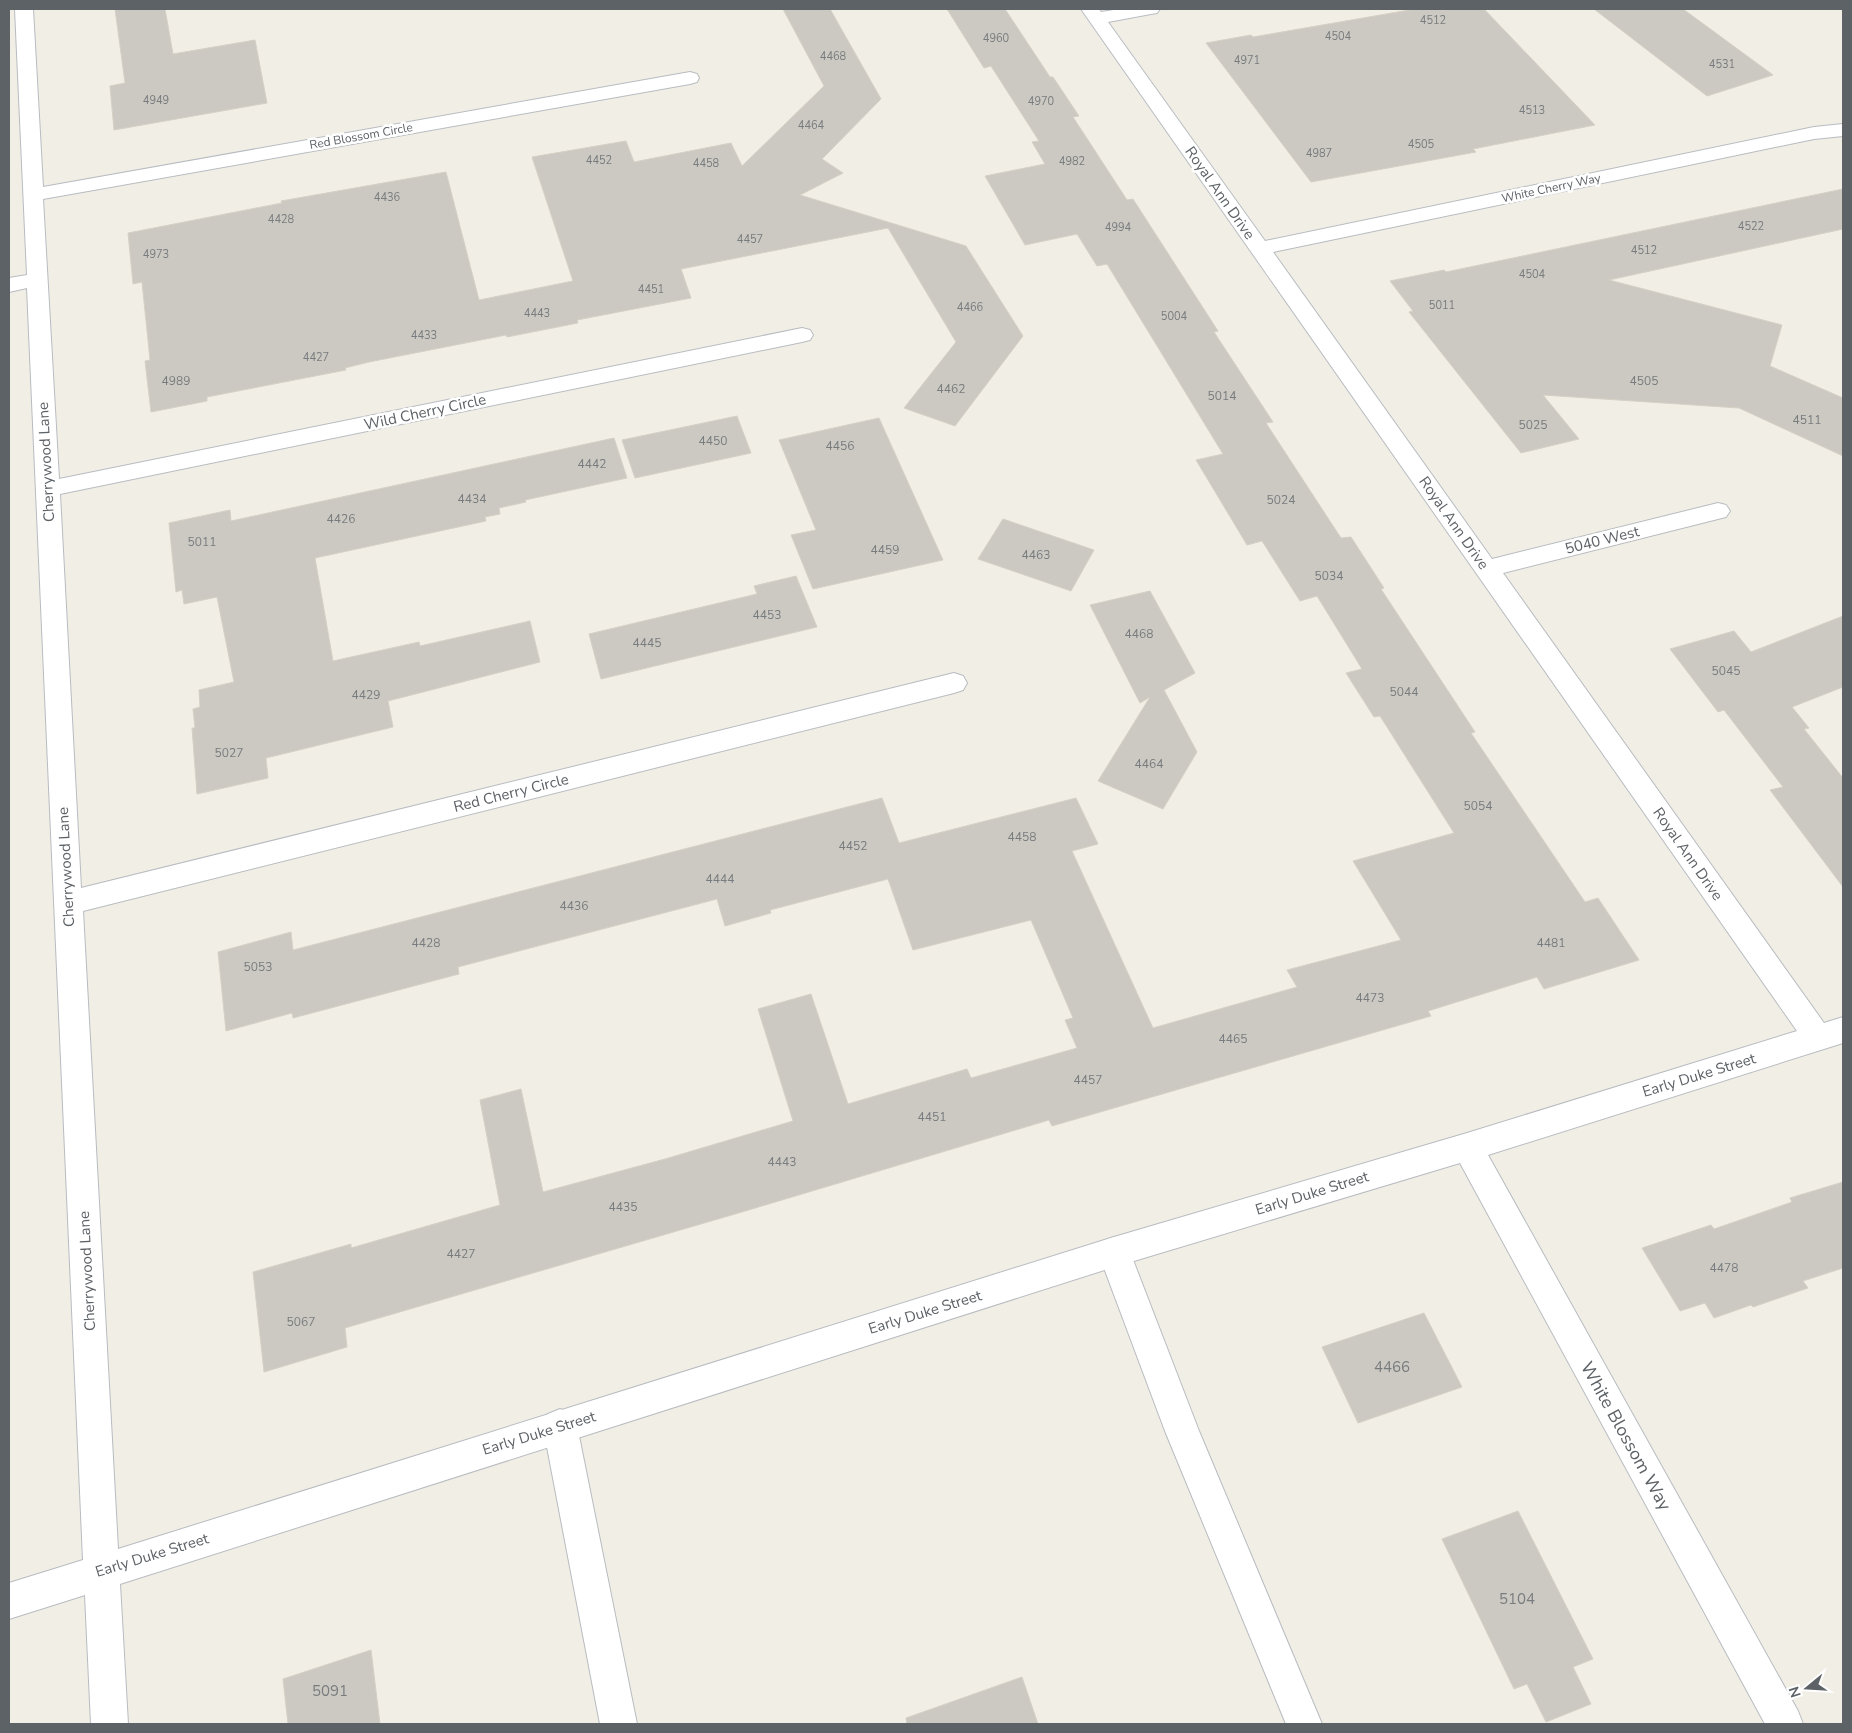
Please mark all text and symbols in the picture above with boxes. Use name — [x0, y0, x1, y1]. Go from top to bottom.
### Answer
house number: 4512 — [1420, 13, 1446, 28]
house number: 4504 — [1325, 29, 1352, 44]
house number: 4960 — [983, 31, 1010, 46]
house number: 4468 — [820, 49, 847, 64]
house number: 4971 — [1234, 53, 1260, 68]
house number: 4531 — [1709, 57, 1735, 72]
house number: 4949 — [143, 93, 169, 108]
house number: 4970 — [1028, 94, 1055, 109]
house number: 4513 — [1519, 103, 1545, 118]
house number: 4464 — [798, 118, 825, 133]
street label: Red Blossom Circle — [308, 119, 414, 153]
house number: 4505 — [1408, 137, 1435, 152]
street label: Royal Ann Drive — [1180, 142, 1260, 244]
house number: 4987 — [1306, 146, 1332, 161]
house number: 4452 — [586, 153, 612, 168]
house number: 4982 — [1059, 154, 1085, 169]
house number: 4458 — [693, 156, 720, 171]
street label: White Cherry Way — [1500, 170, 1603, 206]
house number: 4436 — [374, 190, 401, 205]
house number: 4428 — [268, 212, 295, 227]
house number: 4522 — [1738, 219, 1764, 234]
house number: 4994 — [1105, 220, 1132, 235]
house number: 4457 — [737, 232, 763, 247]
house number: 4512 — [1631, 243, 1657, 258]
house number: 4973 — [143, 247, 169, 262]
house number: 4504 — [1519, 267, 1546, 282]
house number: 4451 — [638, 282, 664, 297]
house number: 5011 — [1429, 298, 1455, 313]
house number: 4466 — [957, 300, 984, 315]
house number: 4443 — [524, 306, 550, 321]
house number: 5004 — [1161, 309, 1188, 324]
house number: 4433 — [411, 328, 437, 343]
house number: 4427 — [303, 350, 329, 365]
house number: 4989 — [162, 373, 190, 389]
house number: 4505 — [1630, 373, 1658, 389]
house number: 4462 — [937, 381, 965, 397]
house number: 5014 — [1208, 388, 1236, 404]
street label: Wild Cherry Circle — [362, 389, 488, 435]
street label: Cherrywood Lane — [33, 401, 59, 523]
house number: 4511 — [1793, 412, 1821, 428]
house number: 5025 — [1519, 417, 1547, 433]
house number: 4450 — [699, 433, 727, 449]
house number: 4456 — [826, 438, 854, 454]
house number: 4442 — [578, 456, 606, 472]
street label: Royal Ann Drive — [1414, 472, 1494, 574]
house number: 4434 — [458, 491, 486, 507]
house number: 5024 — [1267, 492, 1295, 508]
house number: 4426 — [327, 511, 355, 527]
street label: 5040 West — [1563, 521, 1642, 559]
house number: 5011 — [188, 534, 216, 550]
house number: 4459 — [871, 542, 899, 558]
house number: 4463 — [1022, 547, 1050, 563]
house number: 5034 — [1315, 568, 1343, 584]
house number: 4453 — [753, 607, 781, 623]
house number: 4468 — [1125, 626, 1153, 642]
house number: 4445 — [633, 635, 661, 651]
house number: 5045 — [1712, 663, 1740, 679]
house number: 5044 — [1390, 684, 1418, 700]
house number: 4429 — [352, 687, 380, 703]
house number: 5027 — [215, 745, 243, 761]
house number: 4464 — [1135, 756, 1163, 772]
street label: Red Cherry Circle — [451, 769, 571, 817]
house number: 5054 — [1464, 798, 1492, 814]
street label: Royal Ann Drive — [1648, 803, 1728, 905]
street label: Cherrywood Lane — [53, 806, 79, 928]
house number: 4458 — [1008, 829, 1036, 845]
house number: 4452 — [839, 838, 867, 854]
house number: 4444 — [706, 871, 734, 887]
house number: 4436 — [560, 898, 588, 914]
house number: 4428 — [412, 935, 440, 951]
house number: 4481 — [1537, 935, 1565, 951]
house number: 5053 — [244, 959, 272, 975]
house number: 4473 — [1356, 990, 1384, 1006]
house number: 4465 — [1219, 1031, 1247, 1047]
street label: Early Duke Street — [1640, 1048, 1759, 1102]
house number: 4457 — [1074, 1072, 1102, 1088]
house number: 4451 — [918, 1109, 946, 1125]
house number: 4443 — [768, 1154, 796, 1170]
street label: Early Duke Street — [1253, 1166, 1372, 1220]
house number: 4435 — [609, 1199, 637, 1215]
street label: Cherrywood Lane — [74, 1210, 100, 1332]
house number: 4427 — [447, 1246, 475, 1262]
house number: 4478 — [1710, 1260, 1738, 1276]
street label: Early Duke Street — [866, 1285, 985, 1339]
house number: 5067 — [287, 1314, 315, 1330]
house number: 4466 — [1374, 1357, 1410, 1377]
street label: White Blossom Way — [1575, 1357, 1677, 1515]
street label: Early Duke Street — [480, 1406, 599, 1460]
street label: Early Duke Street — [93, 1528, 212, 1582]
house number: 5104 — [1499, 1589, 1535, 1609]
north arrow — [1782, 1663, 1832, 1713]
house number: 5091 — [312, 1681, 348, 1701]
text: N — [1784, 1684, 1806, 1700]

